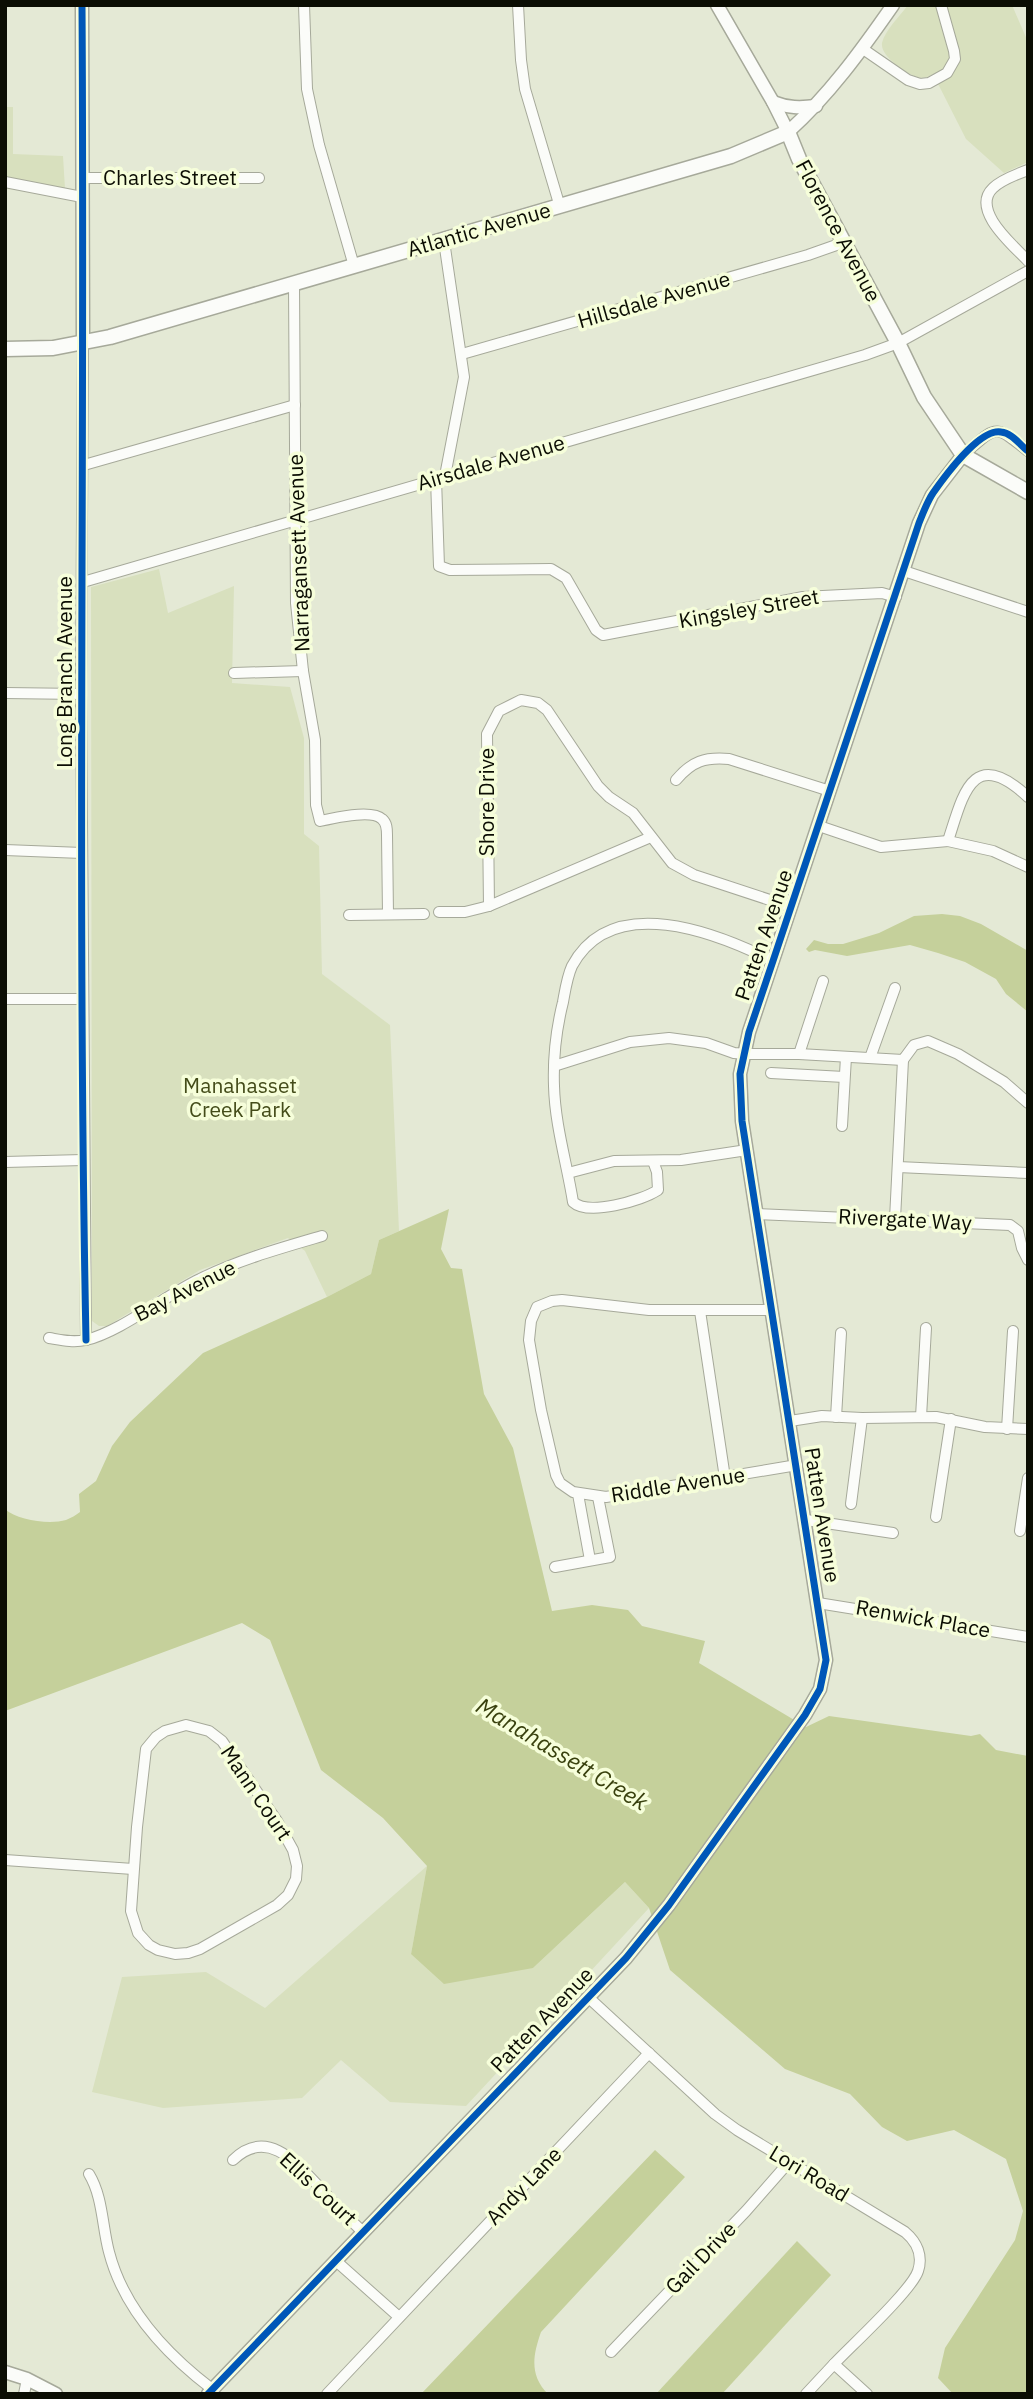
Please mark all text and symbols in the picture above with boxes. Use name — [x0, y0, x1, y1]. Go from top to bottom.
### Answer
street label: Florence Avenue — [790, 155, 888, 307]
street label: Charles Street — [103, 163, 237, 191]
street label: Atlantic Avenue — [404, 195, 554, 263]
street label: Hillsdale Avenue — [574, 264, 733, 334]
street label: Airsdale Avenue — [414, 428, 568, 496]
street label: Narragansett Avenue — [281, 454, 315, 653]
street label: Long Branch Avenue — [50, 576, 78, 768]
street label: Kingsley Street — [676, 582, 821, 634]
street label: Shore Drive — [472, 748, 500, 856]
street label: Patten Avenue — [728, 865, 799, 1004]
park label: Manahasset Creek Park — [183, 1071, 297, 1123]
street label: Rivergate Way — [838, 1202, 973, 1237]
street label: Bay Avenue — [129, 1253, 240, 1328]
street label: Patten Avenue — [798, 1445, 848, 1585]
street label: Riddle Avenue — [609, 1460, 747, 1508]
street label: Renwick Place — [854, 1592, 993, 1644]
water label: Manahassett Creek — [471, 1690, 655, 1817]
street label: Mann Court — [215, 1739, 299, 1845]
street label: Patten Avenue — [484, 1960, 599, 2078]
street label: Lori Road — [764, 2138, 855, 2208]
street label: Andy Lane — [479, 2140, 567, 2230]
street label: Ellis Court — [274, 2145, 363, 2231]
street label: Gail Drive — [659, 2215, 742, 2300]

